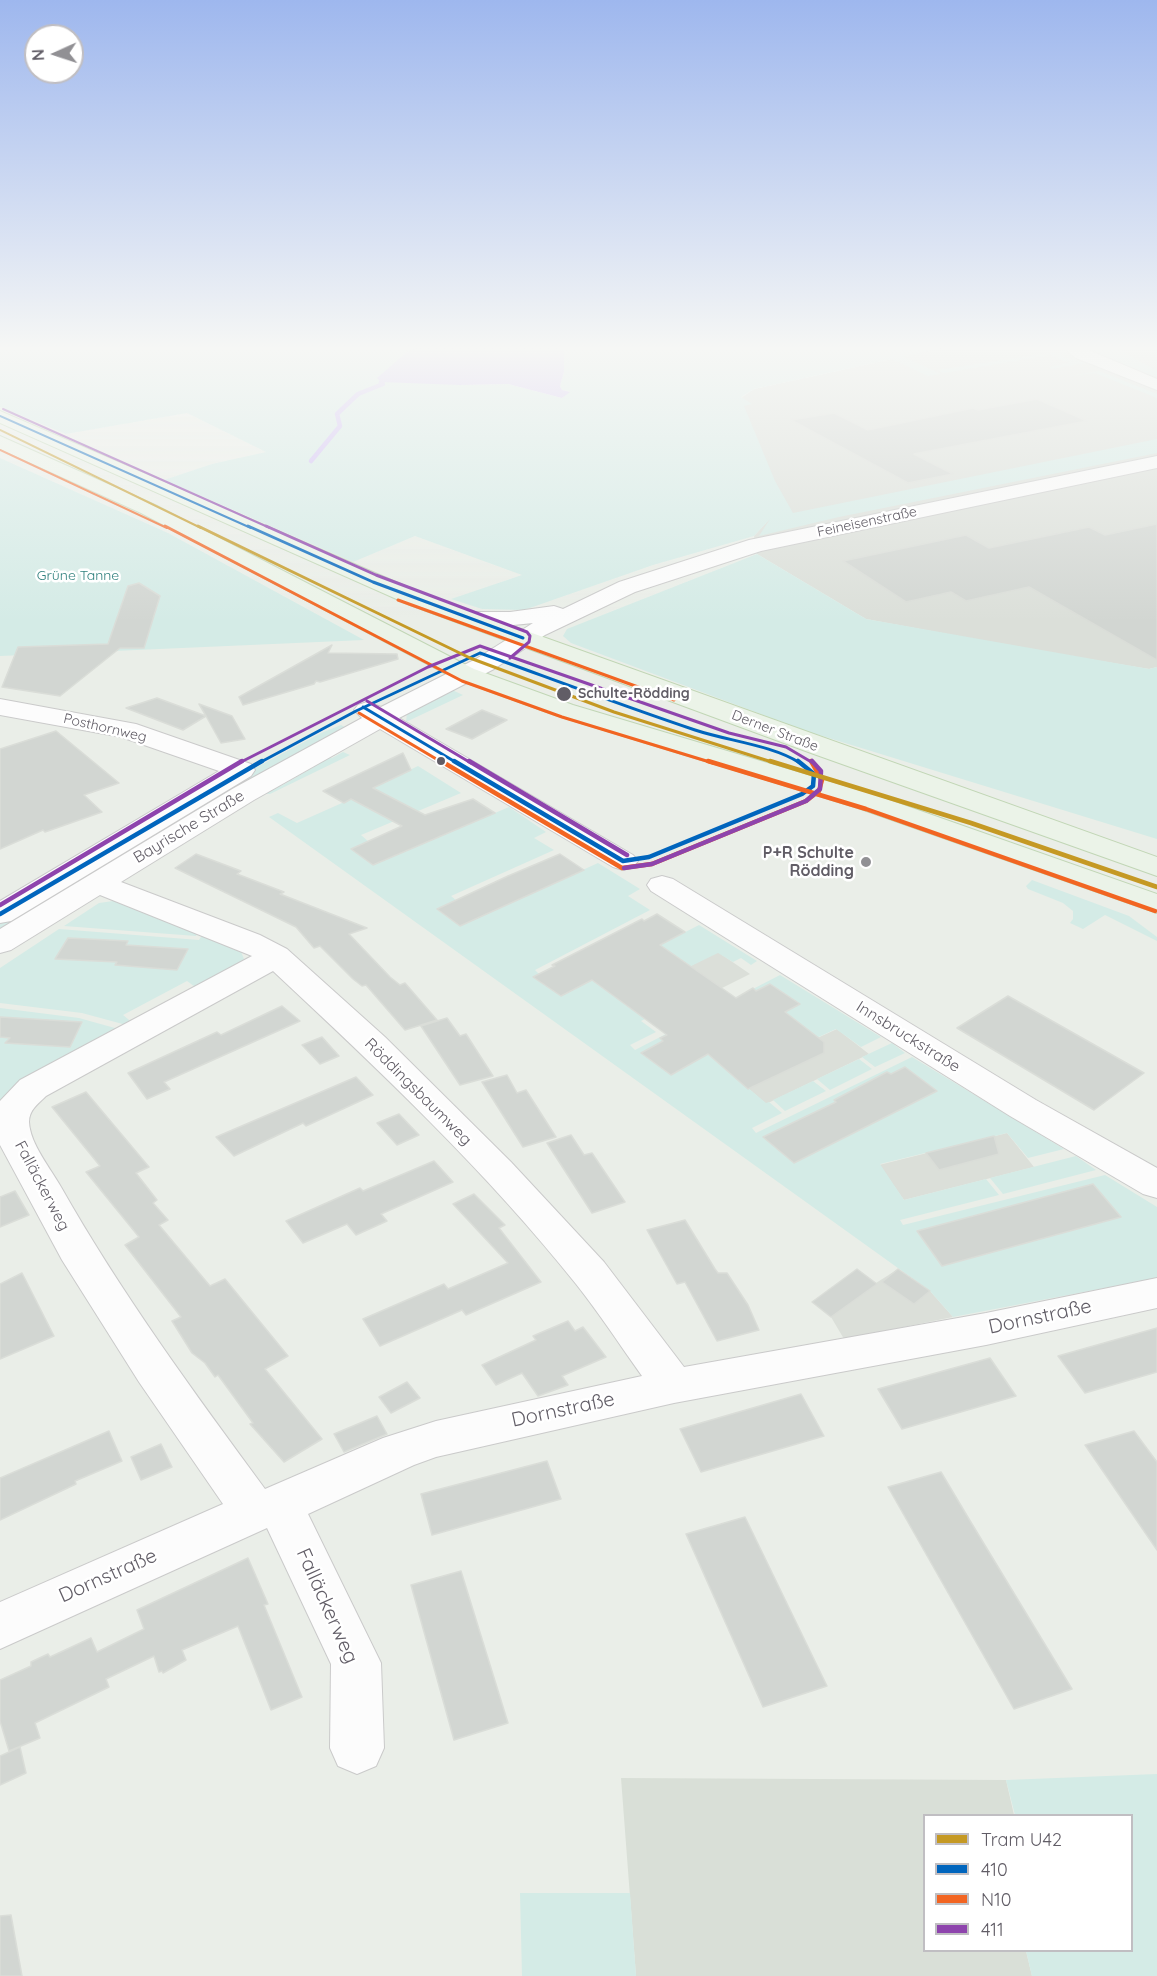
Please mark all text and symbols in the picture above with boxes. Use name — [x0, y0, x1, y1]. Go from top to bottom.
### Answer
north arrow — [24, 24, 84, 84]
text: N — [28, 48, 48, 61]
street label: Feineisenstraße — [816, 503, 918, 541]
park label: Grüne Tanne — [37, 568, 119, 584]
marker: Schulte-Rödding — [555, 685, 573, 703]
place label: Schulte-Rödding — [578, 686, 690, 702]
street label: Derner Straße — [729, 707, 821, 755]
street label: Posthornweg — [62, 710, 148, 746]
unlabelled marker — [435, 755, 447, 767]
street label: Bayrische Straße — [130, 786, 248, 868]
place label: P+R Schulte Rödding — [763, 843, 854, 881]
marker: P+R Schulte Rödding — [859, 855, 873, 869]
street label: Innsbruckstraße — [852, 997, 964, 1077]
street label: Röddingsbaumweg — [360, 1034, 476, 1150]
street label: Falläckerweg — [10, 1138, 74, 1234]
street label: Dornstraße — [986, 1294, 1094, 1340]
street label: Dornstraße — [509, 1387, 617, 1433]
street label: Dornstraße — [55, 1544, 161, 1608]
street label: Falläckerweg — [291, 1545, 363, 1667]
legend — [923, 1814, 1133, 1952]
text: Tram U42 — [981, 1828, 1062, 1851]
text: 410 — [981, 1858, 1008, 1881]
text: N10 — [981, 1888, 1011, 1911]
text: 411 — [981, 1918, 1004, 1941]

